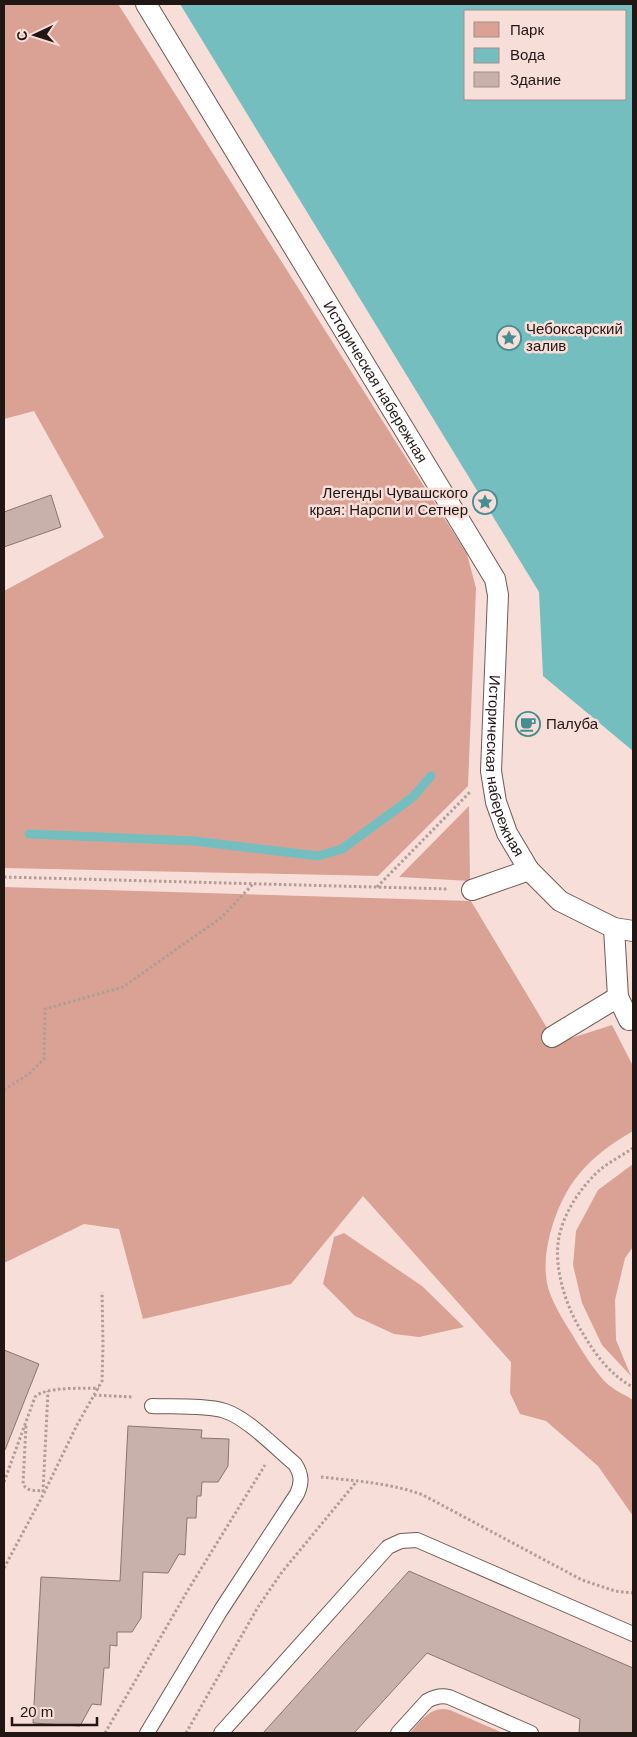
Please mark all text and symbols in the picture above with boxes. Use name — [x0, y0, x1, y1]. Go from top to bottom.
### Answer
north arrow — [10, 10, 60, 60]
legend — [464, 10, 627, 100]
text: Парк — [510, 21, 544, 38]
text: С — [14, 30, 30, 42]
text: Вода — [510, 46, 546, 63]
text: Здание — [510, 71, 561, 88]
street label: Историческая набережная — [320, 298, 431, 466]
place label: Чебоксарский залив — [526, 320, 623, 354]
place icon: Чебоксарский залив — [496, 325, 522, 351]
place label: Легенды Чувашского края: Нарспи и Сетнер — [310, 484, 468, 518]
place icon: Легенды Чувашского края: Нарспи и Сетнер — [472, 489, 498, 515]
street label: Историческая набережная — [483, 675, 528, 859]
cafe icon: Палуба — [515, 711, 541, 737]
place label: Палуба — [546, 715, 599, 732]
scale bar — [12, 1694, 98, 1726]
text: 20 m — [20, 1703, 53, 1720]

